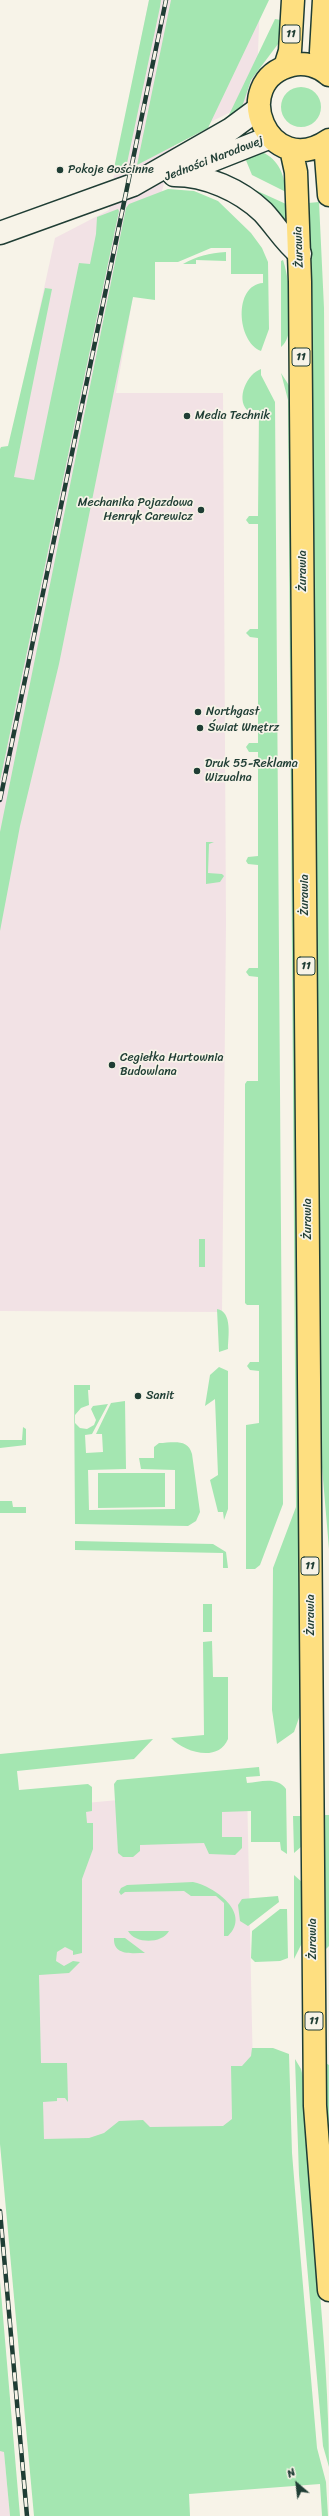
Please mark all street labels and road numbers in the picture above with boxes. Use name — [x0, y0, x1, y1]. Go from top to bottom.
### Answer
road number: 11 — [282, 25, 300, 43]
street label: Jedności Narodowej — [163, 134, 265, 184]
street label: Żurawia — [291, 226, 307, 268]
road number: 11 — [292, 348, 310, 366]
street label: Żurawia — [296, 550, 310, 592]
street label: Żurawia — [298, 874, 312, 916]
road number: 11 — [297, 957, 315, 975]
street label: Żurawia — [301, 1198, 315, 1240]
road number: 11 — [301, 1557, 319, 1575]
street label: Żurawia — [304, 1594, 318, 1636]
street label: Żurawia — [306, 1918, 320, 1960]
road number: 11 — [305, 2012, 323, 2030]

